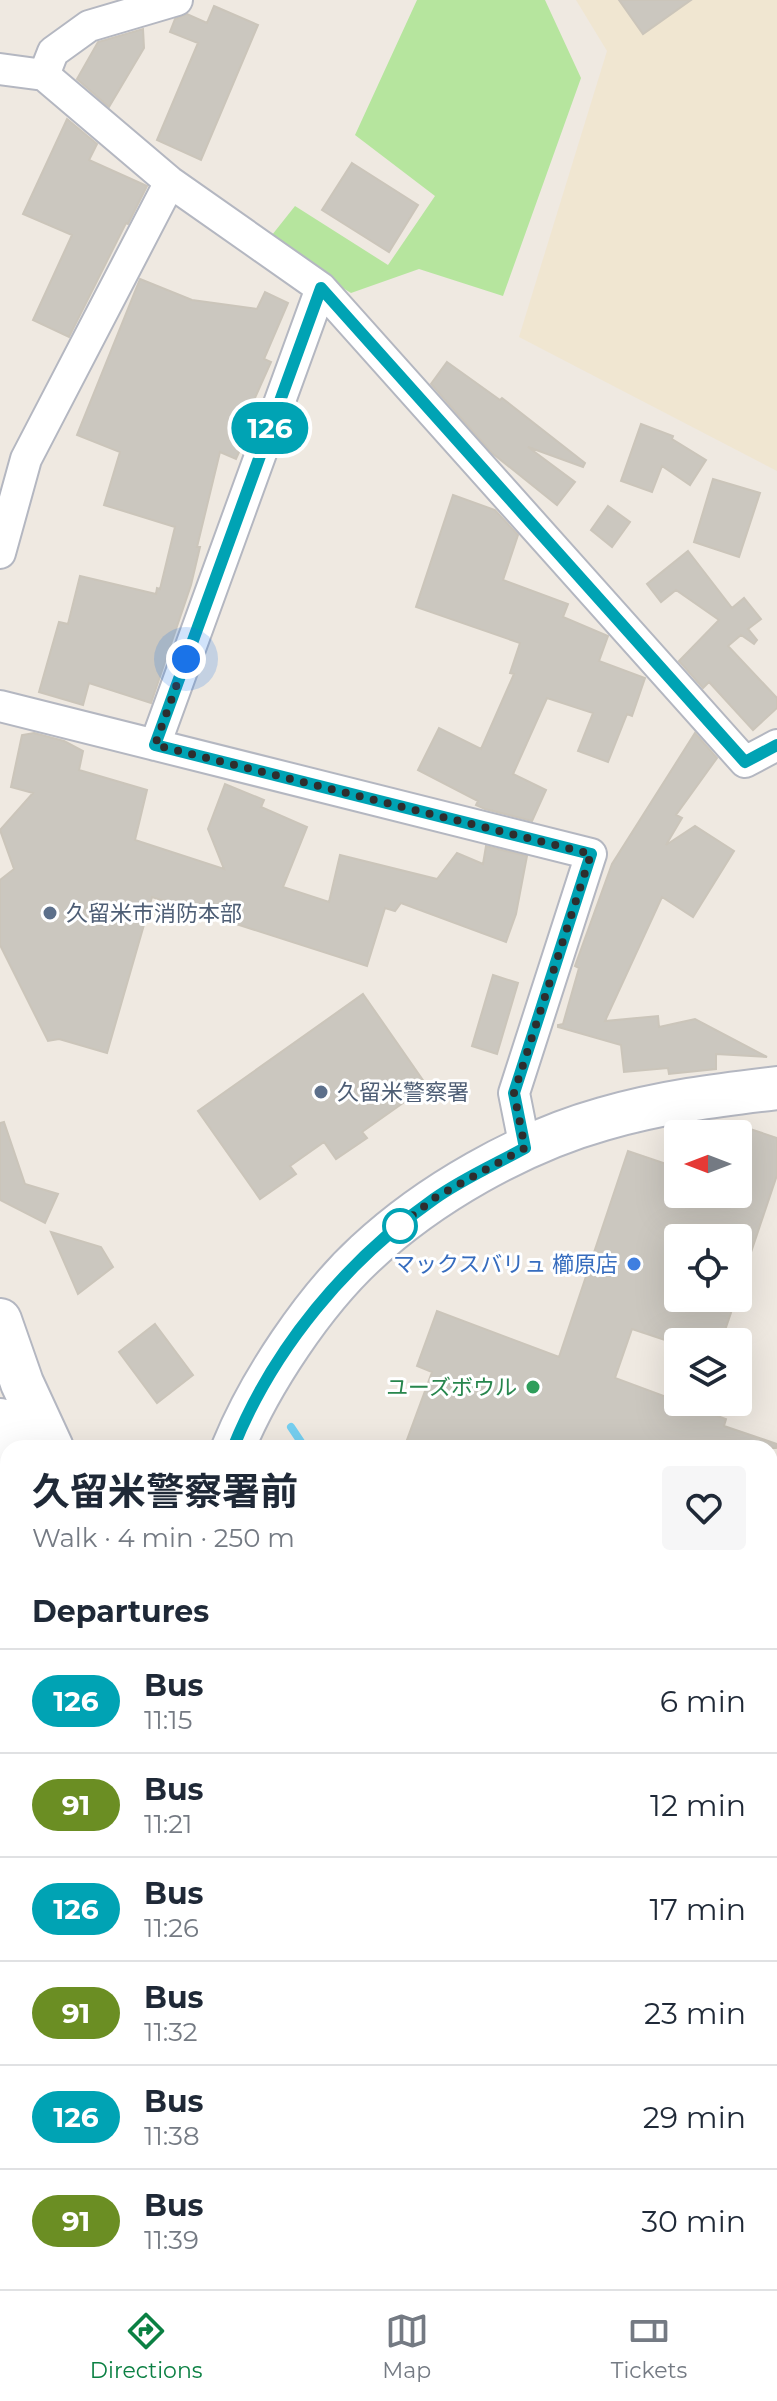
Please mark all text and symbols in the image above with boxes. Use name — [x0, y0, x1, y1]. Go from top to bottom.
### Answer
line badge: 126 — [224, 402, 316, 454]
text: 126 — [247, 411, 293, 445]
your location — [166, 639, 206, 679]
place label: 久留米市消防本部 — [66, 900, 242, 927]
marker: 久留米市消防本部 — [41, 904, 59, 922]
place label: 久留米警察署 — [337, 1079, 469, 1106]
marker: 久留米警察署 — [312, 1083, 330, 1101]
north arrow — [664, 1120, 752, 1208]
map controls — [664, 1120, 752, 1416]
unlabelled marker — [383, 1209, 417, 1243]
button: locate — [664, 1224, 752, 1312]
place label: マックスバリュ 櫛原店 — [393, 1251, 618, 1278]
marker: マックスバリュ 櫛原店 — [625, 1255, 643, 1273]
button: layers — [664, 1328, 752, 1416]
place label: ユーズボウル — [386, 1374, 517, 1401]
marker: ユーズボウル — [524, 1378, 542, 1396]
button: heart — [662, 1466, 746, 1550]
text: 久留米警察署前 — [32, 1468, 298, 1515]
text: Walk · 4 min · 250 m — [32, 1522, 295, 1554]
text: Departures — [32, 1593, 209, 1630]
text: Bus — [144, 1667, 204, 1704]
text: 6 min — [660, 1683, 746, 1720]
text: 126 — [53, 1684, 99, 1718]
text: 11:15 — [144, 1704, 192, 1736]
text: Bus — [144, 1771, 204, 1808]
text: 12 min — [650, 1787, 746, 1824]
text: 91 — [62, 1788, 90, 1822]
text: 11:21 — [144, 1808, 192, 1840]
text: Bus — [144, 1875, 204, 1912]
text: 17 min — [649, 1891, 746, 1928]
text: 126 — [53, 1892, 99, 1926]
text: 11:26 — [144, 1912, 199, 1944]
text: Bus — [144, 1979, 204, 2016]
text: 23 min — [644, 1995, 746, 2032]
text: 91 — [62, 1996, 90, 2030]
text: 11:32 — [144, 2016, 198, 2048]
text: Bus — [144, 2083, 204, 2120]
text: 29 min — [643, 2099, 746, 2136]
text: 126 — [53, 2100, 99, 2134]
text: 11:38 — [144, 2120, 200, 2152]
text: Bus — [144, 2187, 204, 2224]
text: 30 min — [641, 2203, 746, 2240]
text: 91 — [62, 2204, 90, 2238]
text: 11:39 — [144, 2224, 199, 2256]
tab: Directions — [90, 2309, 203, 2384]
tab: Map — [382, 2309, 431, 2384]
tab: Tickets — [611, 2309, 687, 2384]

